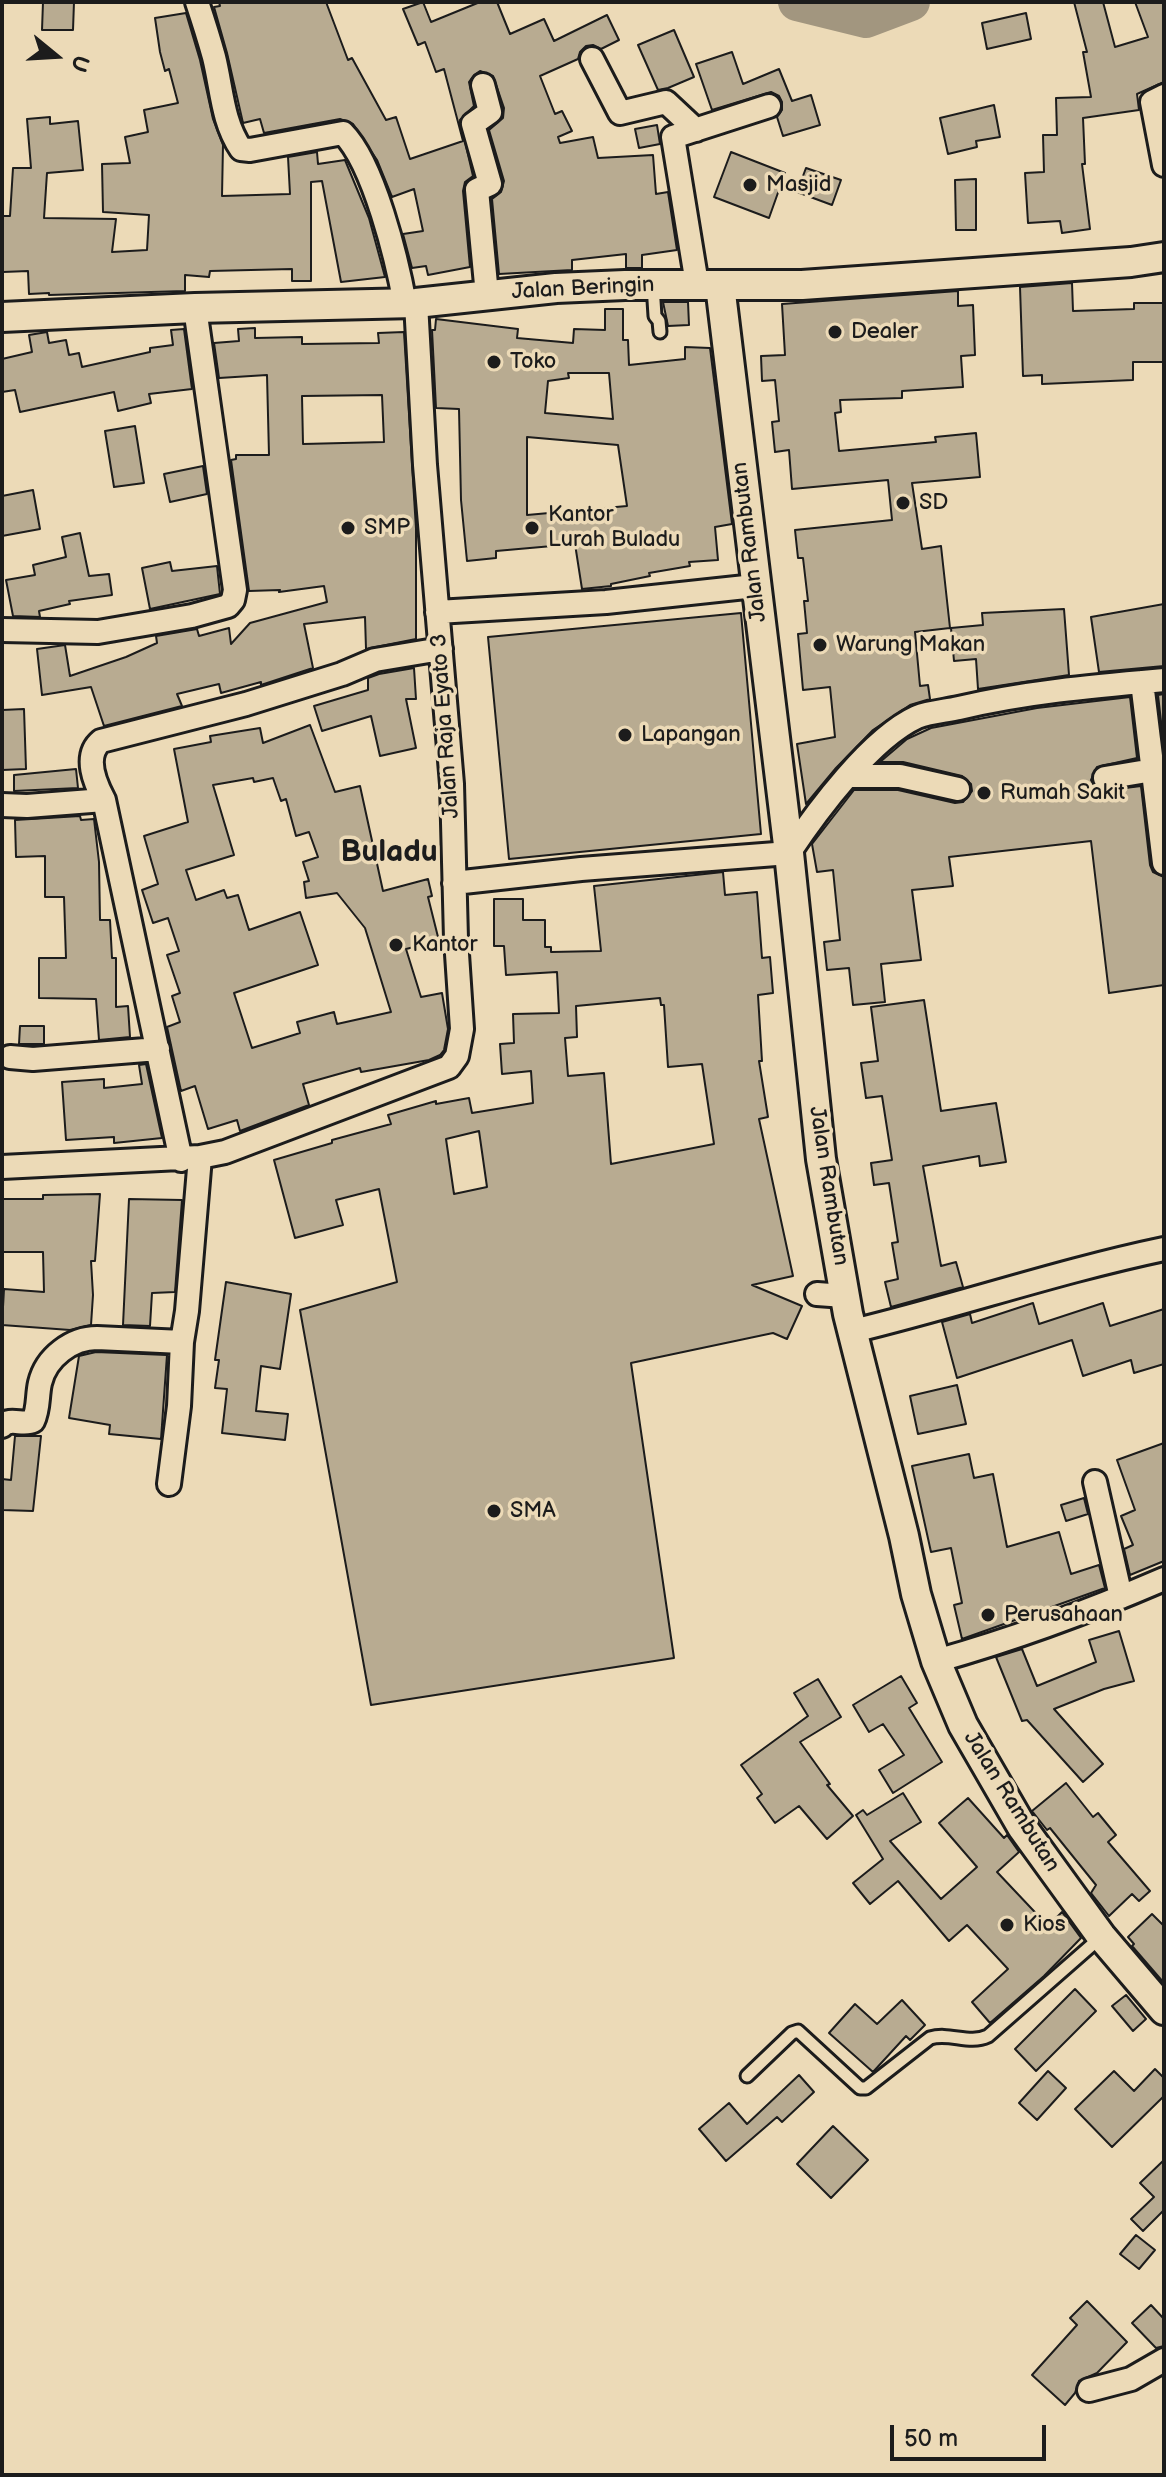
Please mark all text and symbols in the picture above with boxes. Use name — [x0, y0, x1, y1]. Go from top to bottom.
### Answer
north arrow — [16, 16, 96, 96]
text: U — [64, 52, 95, 75]
place label: Masjid — [766, 172, 831, 198]
marker: Masjid — [741, 176, 759, 194]
street label: Jalan Beringin — [511, 272, 655, 306]
place label: Dealer — [851, 319, 918, 345]
marker: Dealer — [826, 323, 844, 341]
place label: Toko — [510, 349, 556, 375]
marker: Toko — [485, 353, 503, 371]
street label: Jalan Rambutan — [727, 461, 773, 623]
place label: SD — [919, 490, 948, 516]
marker: SD — [894, 494, 912, 512]
place label: Kantor Lurah Buladu — [548, 502, 680, 554]
place label: SMP — [364, 515, 410, 541]
marker: SMP — [339, 519, 357, 537]
marker: Kantor Lurah Buladu — [523, 519, 541, 537]
place label: Warung Makan — [836, 632, 985, 658]
street label: Jalan Raja Eyato 3 — [426, 633, 466, 819]
marker: Warung Makan — [811, 636, 829, 654]
place label: Lapangan — [641, 722, 741, 748]
marker: Lapangan — [616, 726, 634, 744]
place label: Rumah Sakit — [1000, 780, 1125, 806]
marker: Rumah Sakit — [975, 784, 993, 802]
district label: Buladu — [340, 835, 438, 871]
place label: Kantor — [412, 932, 477, 958]
marker: Kantor — [387, 936, 405, 954]
street label: Jalan Rambutan — [802, 1104, 854, 1268]
place label: SMA — [510, 1498, 556, 1524]
marker: SMA — [485, 1502, 503, 1520]
place label: Perusahaan — [1004, 1602, 1123, 1628]
marker: Perusahaan — [979, 1606, 997, 1624]
street label: Jalan Rambutan — [957, 1727, 1065, 1877]
place label: Kios — [1023, 1912, 1066, 1938]
marker: Kios — [998, 1916, 1016, 1934]
scale bar — [894, 2409, 1050, 2459]
text: 50 m — [904, 2424, 958, 2453]

